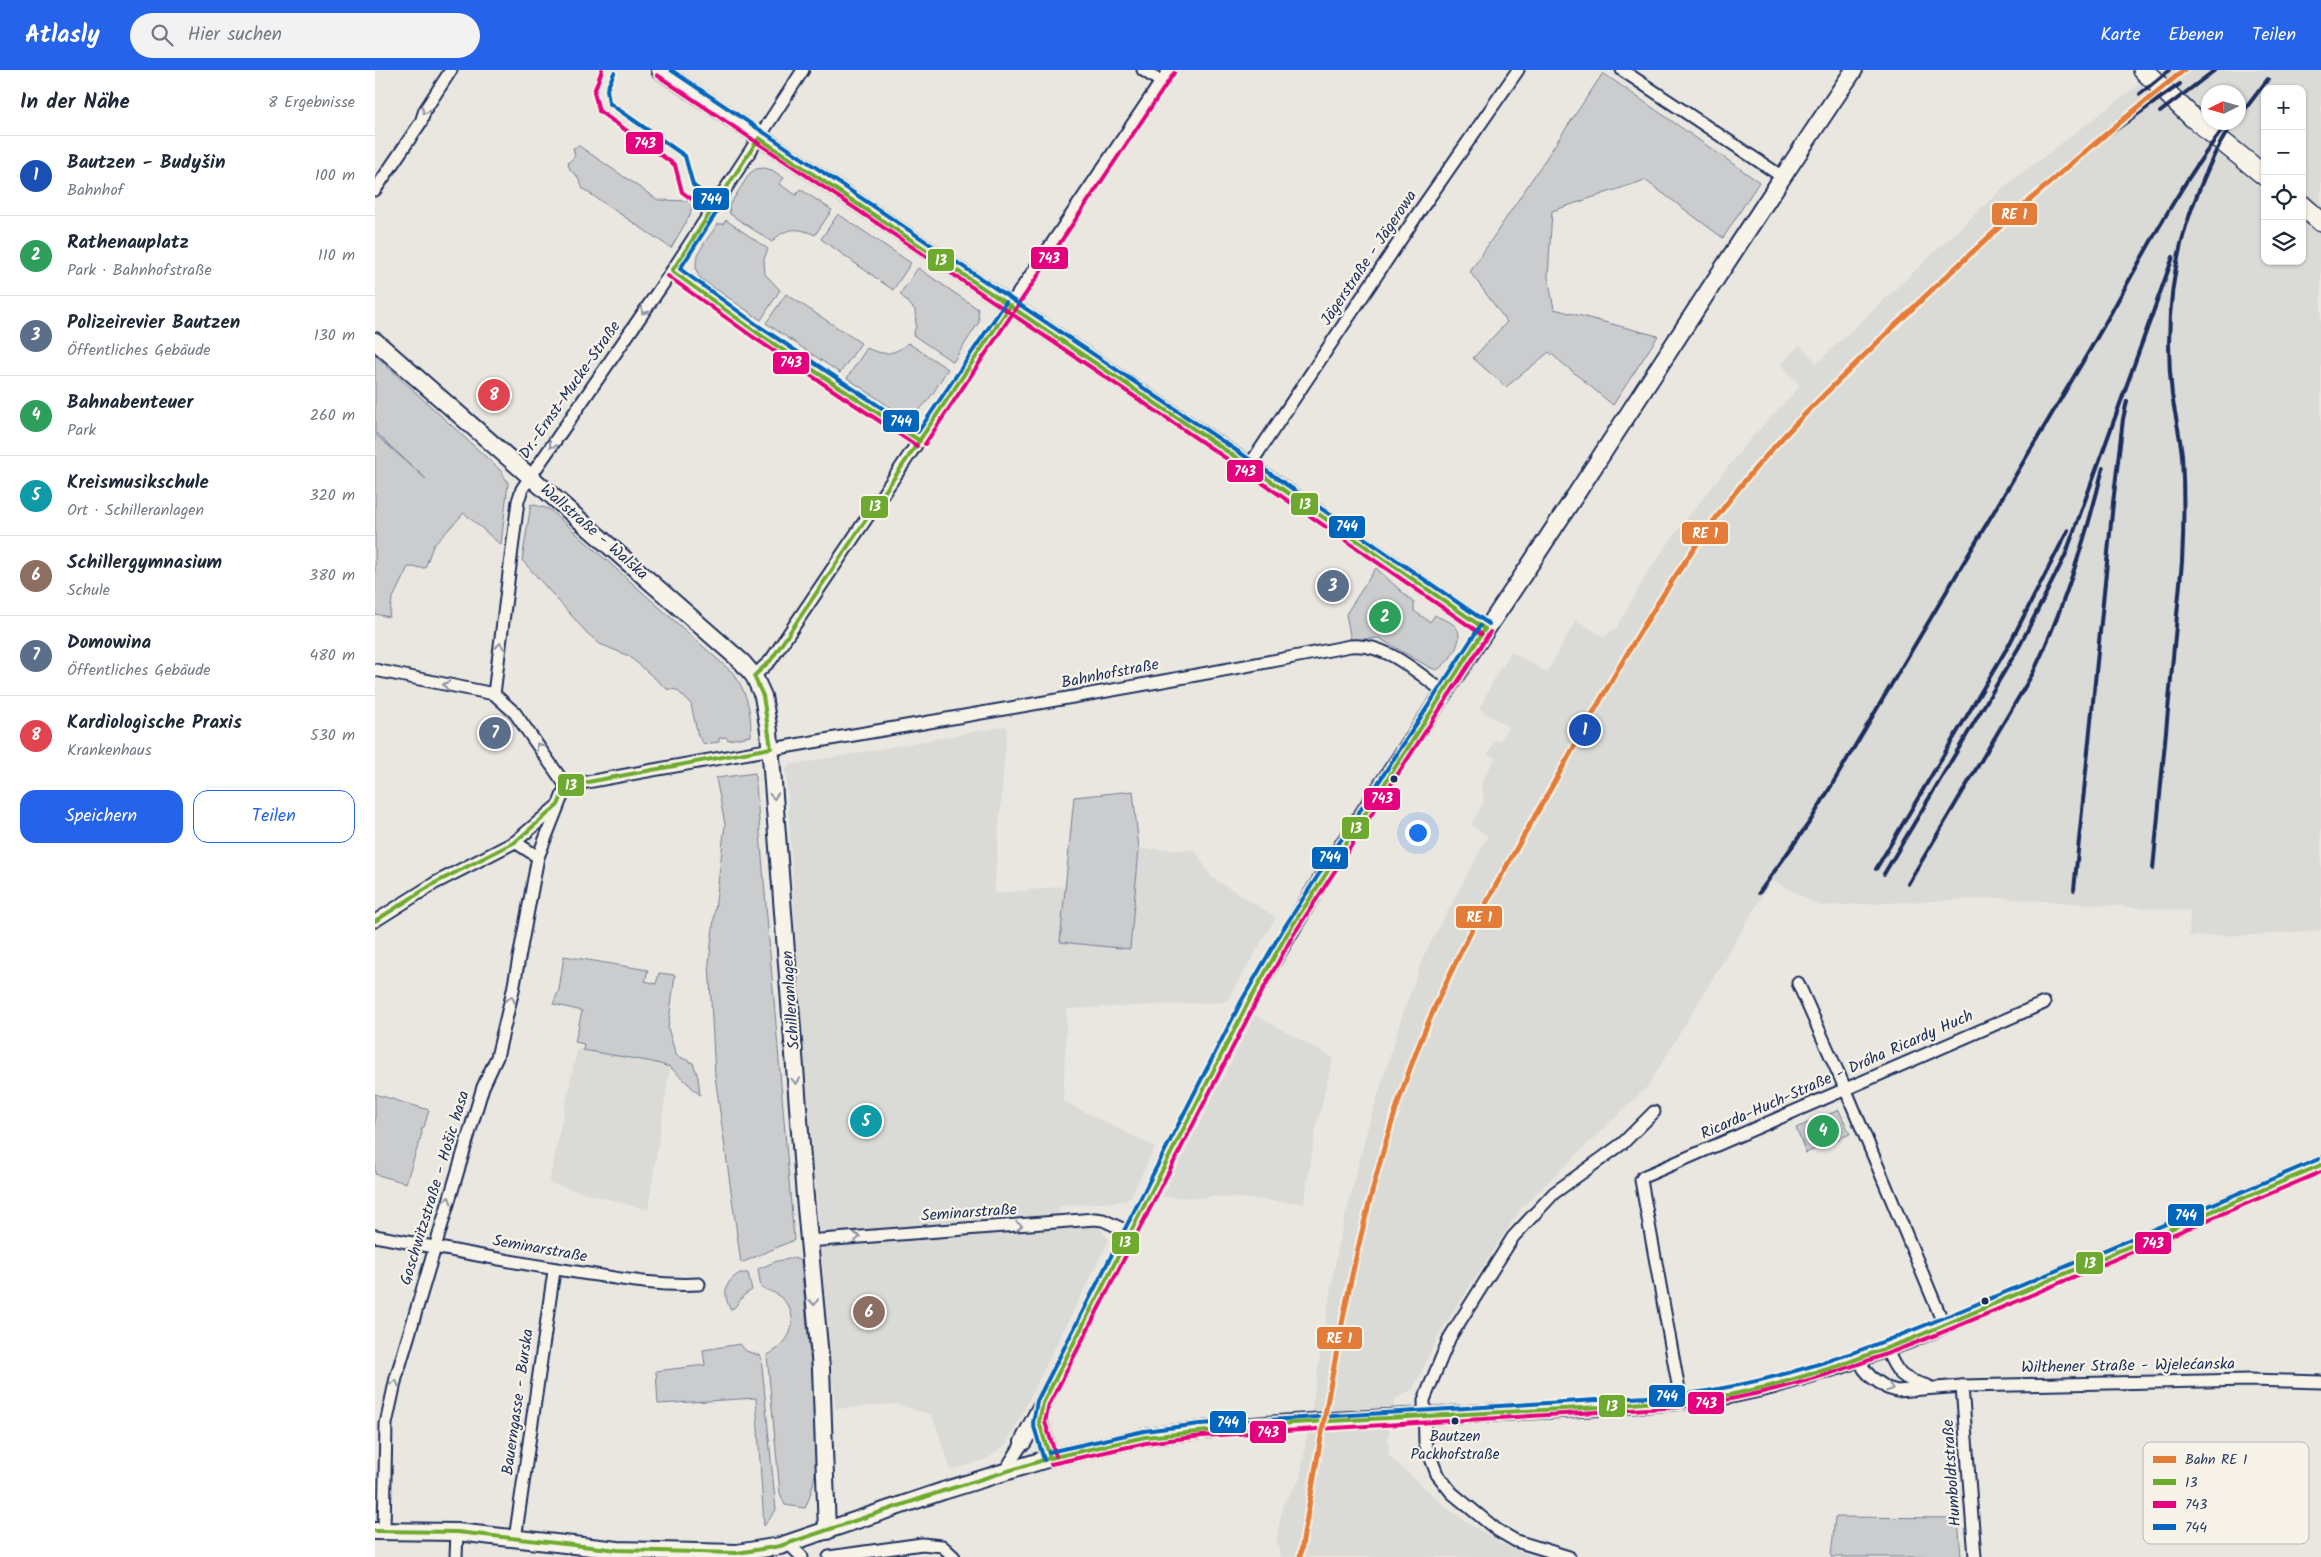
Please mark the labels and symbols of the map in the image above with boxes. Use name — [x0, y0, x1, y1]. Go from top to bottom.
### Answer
north arrow — [2201, 85, 2246, 130]
one-way arrow — [421, 106, 431, 115]
line badge: 743 — [625, 131, 664, 155]
text: 743 — [634, 133, 656, 155]
street label: Jägerstraße - Jägerowa — [1314, 185, 1424, 331]
line badge: 744 — [692, 187, 730, 211]
text: 744 — [700, 189, 722, 211]
line badge: RE 1 — [1991, 202, 2038, 226]
text: RE 1 — [2001, 204, 2028, 226]
line badge: 743 — [1030, 246, 1069, 270]
line badge: 13 — [927, 248, 955, 272]
text: 743 — [1038, 248, 1060, 270]
text: 13 — [935, 250, 947, 272]
one-way arrow — [641, 305, 650, 315]
street label: Dr.-Ernst-Mucke-Straße — [513, 316, 627, 464]
line badge: 743 — [772, 351, 810, 375]
text: 743 — [780, 352, 802, 374]
pin: 8 — [478, 376, 510, 414]
line badge: 744 — [882, 409, 920, 433]
text: 744 — [890, 411, 912, 433]
one-way arrow — [549, 439, 558, 449]
line badge: 743 — [1226, 459, 1264, 483]
text: 743 — [1234, 461, 1256, 483]
street label: Wallstraße - Walska — [534, 478, 654, 586]
line badge: 13 — [1290, 492, 1319, 516]
text: 13 — [1299, 494, 1311, 516]
line badge: 13 — [860, 495, 889, 519]
text: 13 — [869, 496, 881, 518]
line badge: 744 — [1328, 515, 1366, 539]
text: 744 — [1336, 516, 1358, 538]
line badge: RE 1 — [1681, 521, 1729, 545]
text: RE 1 — [1692, 523, 1719, 545]
pin: 3 — [1317, 567, 1349, 605]
pin: 2 — [1369, 598, 1401, 636]
one-way arrow — [494, 641, 505, 649]
street label: Bahnhofstraße — [1059, 652, 1161, 696]
one-way arrow — [442, 680, 451, 691]
pin: 1 — [1569, 711, 1601, 749]
pin: 7 — [479, 714, 511, 752]
one-way arrow — [536, 742, 545, 751]
line badge: 13 — [557, 773, 585, 797]
unlabelled marker — [1389, 774, 1399, 784]
text: 13 — [565, 775, 577, 797]
line badge: 743 — [1363, 787, 1401, 811]
text: 743 — [1371, 788, 1393, 810]
one-way arrow — [769, 793, 780, 801]
line badge: 13 — [1341, 816, 1370, 840]
text: 13 — [1350, 818, 1362, 840]
your location — [1405, 820, 1431, 846]
line badge: 744 — [1311, 846, 1349, 870]
text: 744 — [1319, 847, 1341, 869]
line badge: RE 1 — [1455, 905, 1503, 929]
text: RE 1 — [1466, 907, 1493, 929]
street label: Schilleranlagen — [775, 950, 807, 1050]
one-way arrow — [505, 995, 516, 1004]
street label: Ricarda-Huch-Straße - Dróha Ricardy Huch — [1697, 1003, 1977, 1147]
one-way arrow — [791, 1077, 802, 1085]
street label: Goschwitzstraße - Hošic hasa — [393, 1088, 477, 1288]
pin: 5 — [850, 1102, 882, 1140]
pin: 4 — [1807, 1112, 1839, 1150]
one-way arrow — [443, 1196, 453, 1205]
street label: Seminarstraße — [920, 1197, 1018, 1229]
line badge: 744 — [2167, 1203, 2205, 1227]
text: 744 — [2175, 1205, 2197, 1227]
one-way arrow — [1015, 1221, 1023, 1232]
street label: Seminarstraße — [491, 1228, 589, 1270]
line badge: 13 — [1111, 1231, 1140, 1255]
line badge: 743 — [2134, 1231, 2172, 1255]
one-way arrow — [853, 1232, 861, 1243]
text: 13 — [1119, 1232, 1131, 1254]
text: 743 — [2142, 1233, 2164, 1255]
line badge: 13 — [2075, 1251, 2104, 1275]
text: 13 — [2084, 1253, 2096, 1275]
pin: 6 — [853, 1293, 885, 1331]
unlabelled marker — [1980, 1296, 1990, 1306]
one-way arrow — [808, 1298, 819, 1306]
line badge: RE 1 — [1316, 1326, 1363, 1350]
street label: Bauerngasse - Burska — [495, 1327, 541, 1477]
text: RE 1 — [1326, 1328, 1353, 1350]
street label: Wilthener Straße - Wjelećanska — [2021, 1352, 2235, 1380]
one-way arrow — [389, 1379, 399, 1387]
one-way arrow — [1886, 1382, 1894, 1392]
line badge: 744 — [1648, 1384, 1686, 1408]
text: 744 — [1656, 1386, 1678, 1408]
line badge: 743 — [1687, 1391, 1725, 1415]
text: 743 — [1695, 1393, 1717, 1415]
line badge: 13 — [1598, 1394, 1626, 1418]
text: 13 — [1606, 1396, 1618, 1418]
line badge: 744 — [1209, 1410, 1247, 1434]
text: 744 — [1217, 1412, 1239, 1434]
marker: Bautzen Packhofstraße — [1450, 1416, 1460, 1426]
street label: Humboldtstraße — [1936, 1419, 1968, 1527]
line badge: 743 — [1249, 1420, 1287, 1444]
text: 743 — [1257, 1422, 1279, 1444]
place label: Bautzen Packhofstraße — [1410, 1425, 1500, 1467]
legend — [2143, 1442, 2309, 1544]
text: Bahn RE 1 — [2185, 1449, 2247, 1471]
text: 13 — [2185, 1472, 2197, 1494]
text: 743 — [2185, 1494, 2207, 1516]
text: 744 — [2185, 1517, 2207, 1539]

